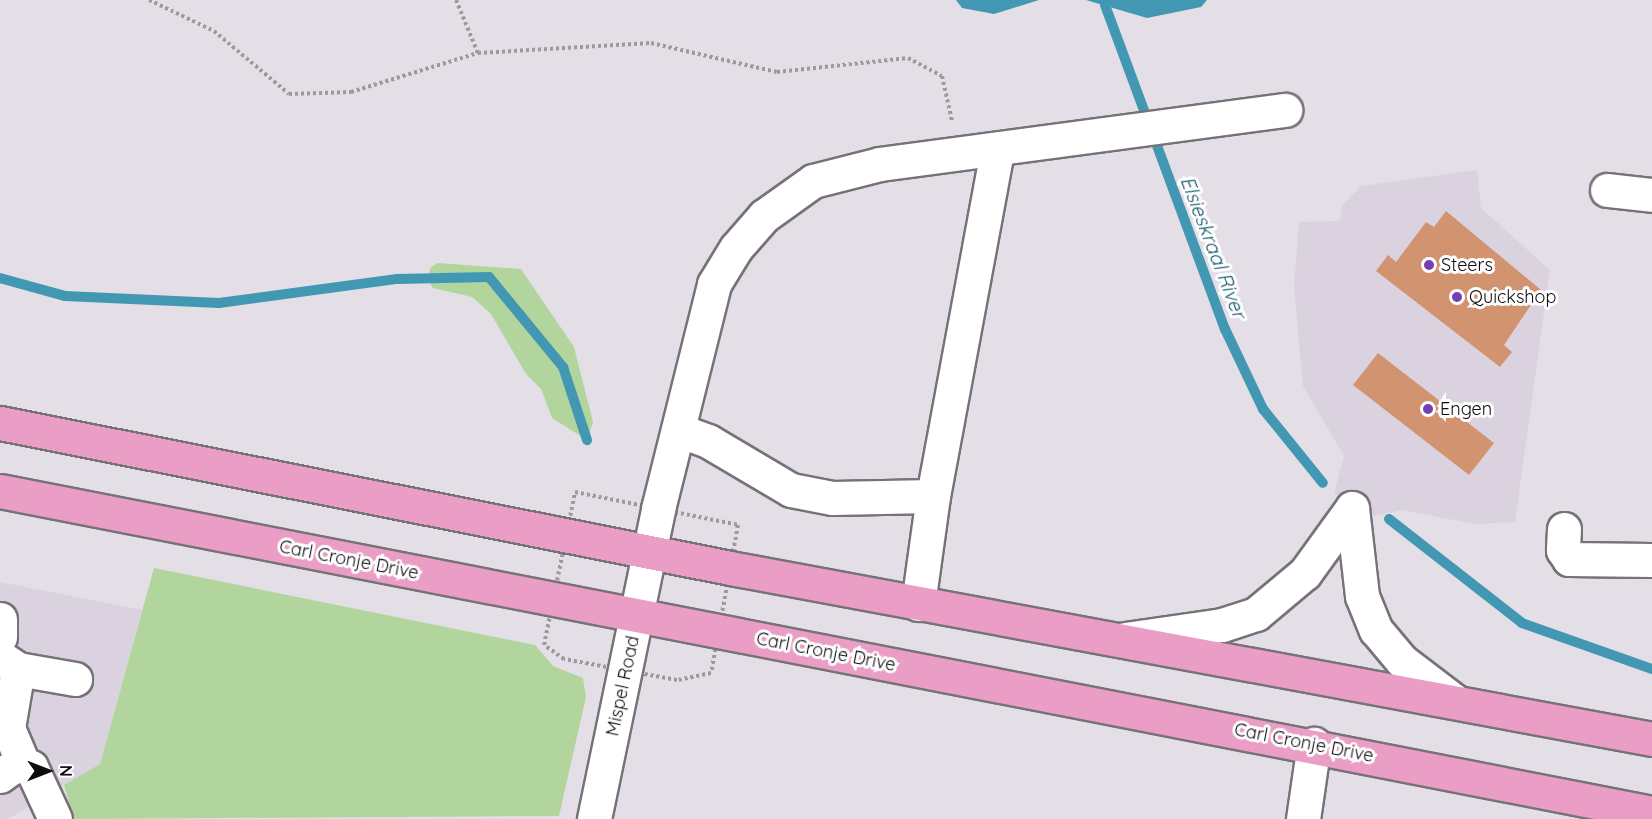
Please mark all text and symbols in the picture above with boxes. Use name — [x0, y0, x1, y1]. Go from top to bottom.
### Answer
water label: Elsieskraal River — [1176, 173, 1252, 321]
place label: Steers — [1441, 254, 1493, 276]
marker: Steers — [1422, 258, 1436, 272]
place label: Quickshop — [1469, 286, 1556, 308]
marker: Quickshop — [1450, 290, 1464, 304]
place label: Engen — [1440, 398, 1492, 420]
marker: Engen — [1421, 402, 1435, 416]
street label: Carl Cronje Drive — [277, 536, 421, 584]
street label: Carl Cronje Drive — [754, 628, 898, 676]
street label: Mispel Road — [602, 634, 644, 738]
street label: Carl Cronje Drive — [1232, 719, 1376, 767]
north arrow — [18, 741, 78, 801]
text: N — [56, 765, 76, 777]

